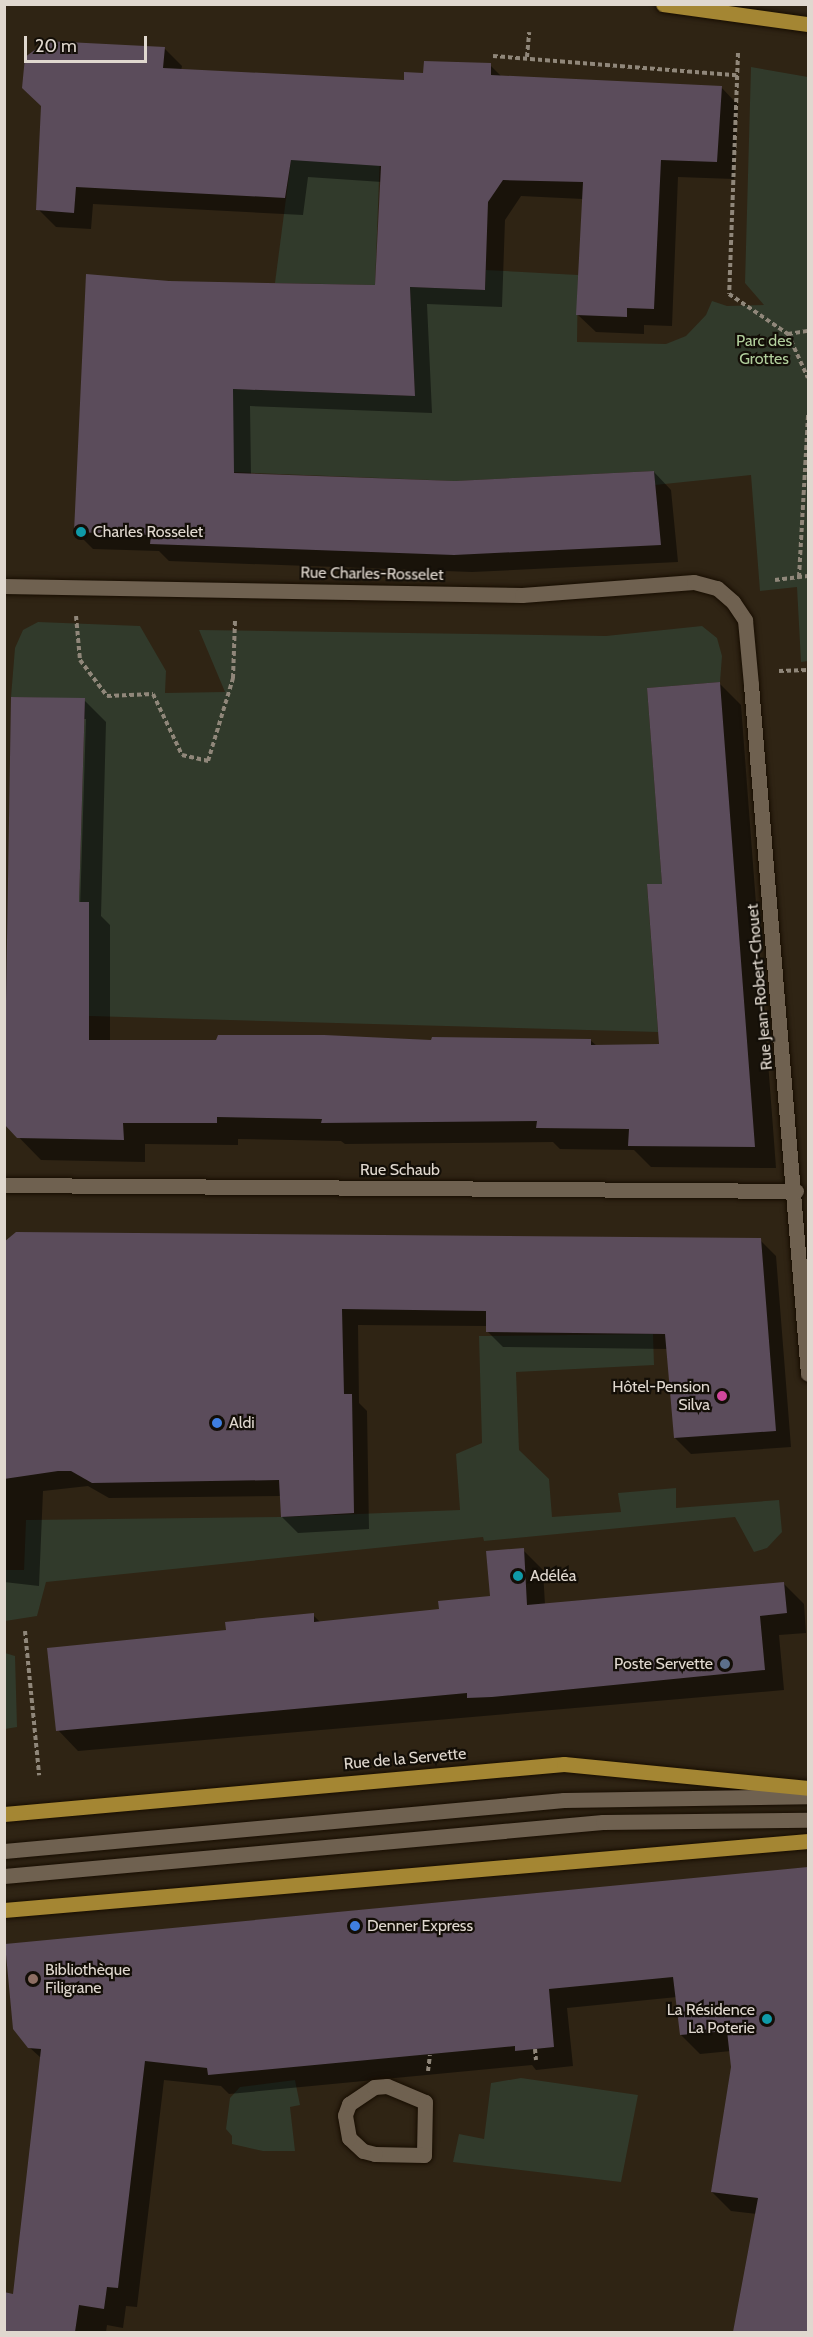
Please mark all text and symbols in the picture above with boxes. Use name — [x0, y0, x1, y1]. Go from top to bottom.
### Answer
scale bar — [27, 24, 150, 62]
text: 20 m — [35, 35, 77, 57]
park label: Parc des Grottes — [736, 331, 792, 369]
place label: Charles Rosselet — [93, 522, 203, 542]
marker: Charles Rosselet — [74, 525, 88, 539]
street label: Rue Charles-Rosselet — [300, 563, 444, 585]
street label: Rue Jean-Robert-Chouet — [743, 903, 777, 1071]
street label: Rue Schaub — [360, 1160, 440, 1180]
place label: Hôtel-Pension Silva — [612, 1377, 710, 1415]
marker: Hôtel-Pension Silva — [715, 1389, 729, 1403]
place label: Aldi — [229, 1413, 255, 1433]
marker: Aldi — [210, 1416, 224, 1430]
place label: Adéléa — [530, 1566, 576, 1586]
marker: Adéléa — [511, 1569, 525, 1583]
place label: Poste Servette — [614, 1654, 713, 1674]
marker: Poste Servette — [718, 1657, 732, 1671]
street label: Rue de la Servette — [343, 1744, 467, 1774]
place label: Denner Express — [367, 1916, 473, 1936]
marker: Denner Express — [348, 1919, 362, 1933]
place label: Bibliothèque Filigrane — [45, 1960, 130, 1998]
marker: Bibliothèque Filigrane — [26, 1972, 40, 1986]
place label: La Résidence La Poterie — [667, 2000, 755, 2038]
marker: La Résidence La Poterie — [760, 2012, 774, 2026]

